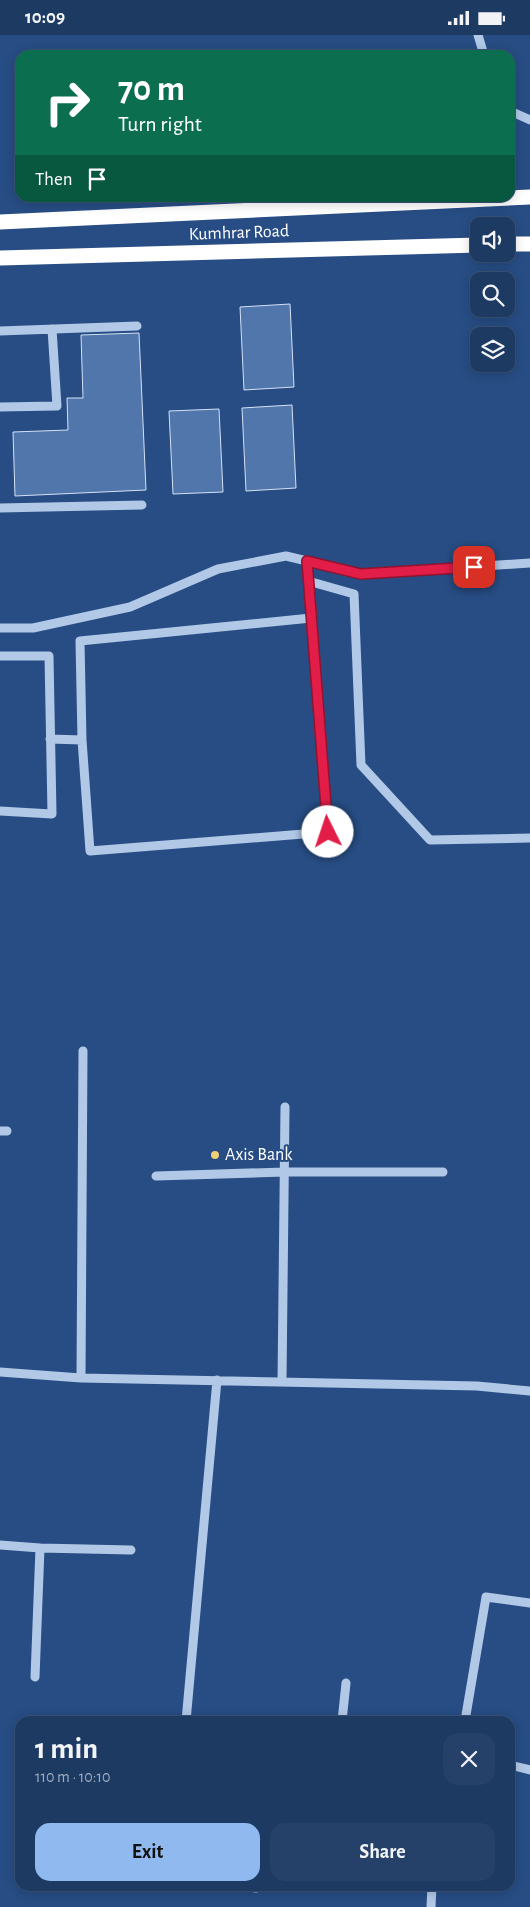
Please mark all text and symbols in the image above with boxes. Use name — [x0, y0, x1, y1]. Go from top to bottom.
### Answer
text: 10:09 — [25, 8, 65, 27]
icon: right — [35, 70, 100, 135]
text: 70 m — [118, 72, 185, 107]
text: Turn right — [118, 113, 202, 135]
icon: arrive — [83, 165, 111, 193]
text: Then — [35, 170, 73, 189]
map controls — [470, 217, 515, 372]
button: sound — [470, 217, 515, 262]
street label: Kumhrar Road — [188, 222, 290, 244]
button: search — [470, 272, 515, 317]
button: layers — [470, 327, 515, 372]
pin — [453, 546, 495, 588]
icon: arrive — [460, 553, 488, 581]
position arrow — [301, 805, 353, 857]
place label: Axis Bank — [225, 1146, 293, 1164]
marker: Axis Bank — [209, 1149, 221, 1161]
button: close — [443, 1733, 495, 1785]
text: 1 min — [35, 1734, 98, 1764]
text: 110 m · 10:10 — [35, 1769, 110, 1785]
button: Exit — [35, 1823, 260, 1881]
button: Share — [270, 1823, 495, 1881]

